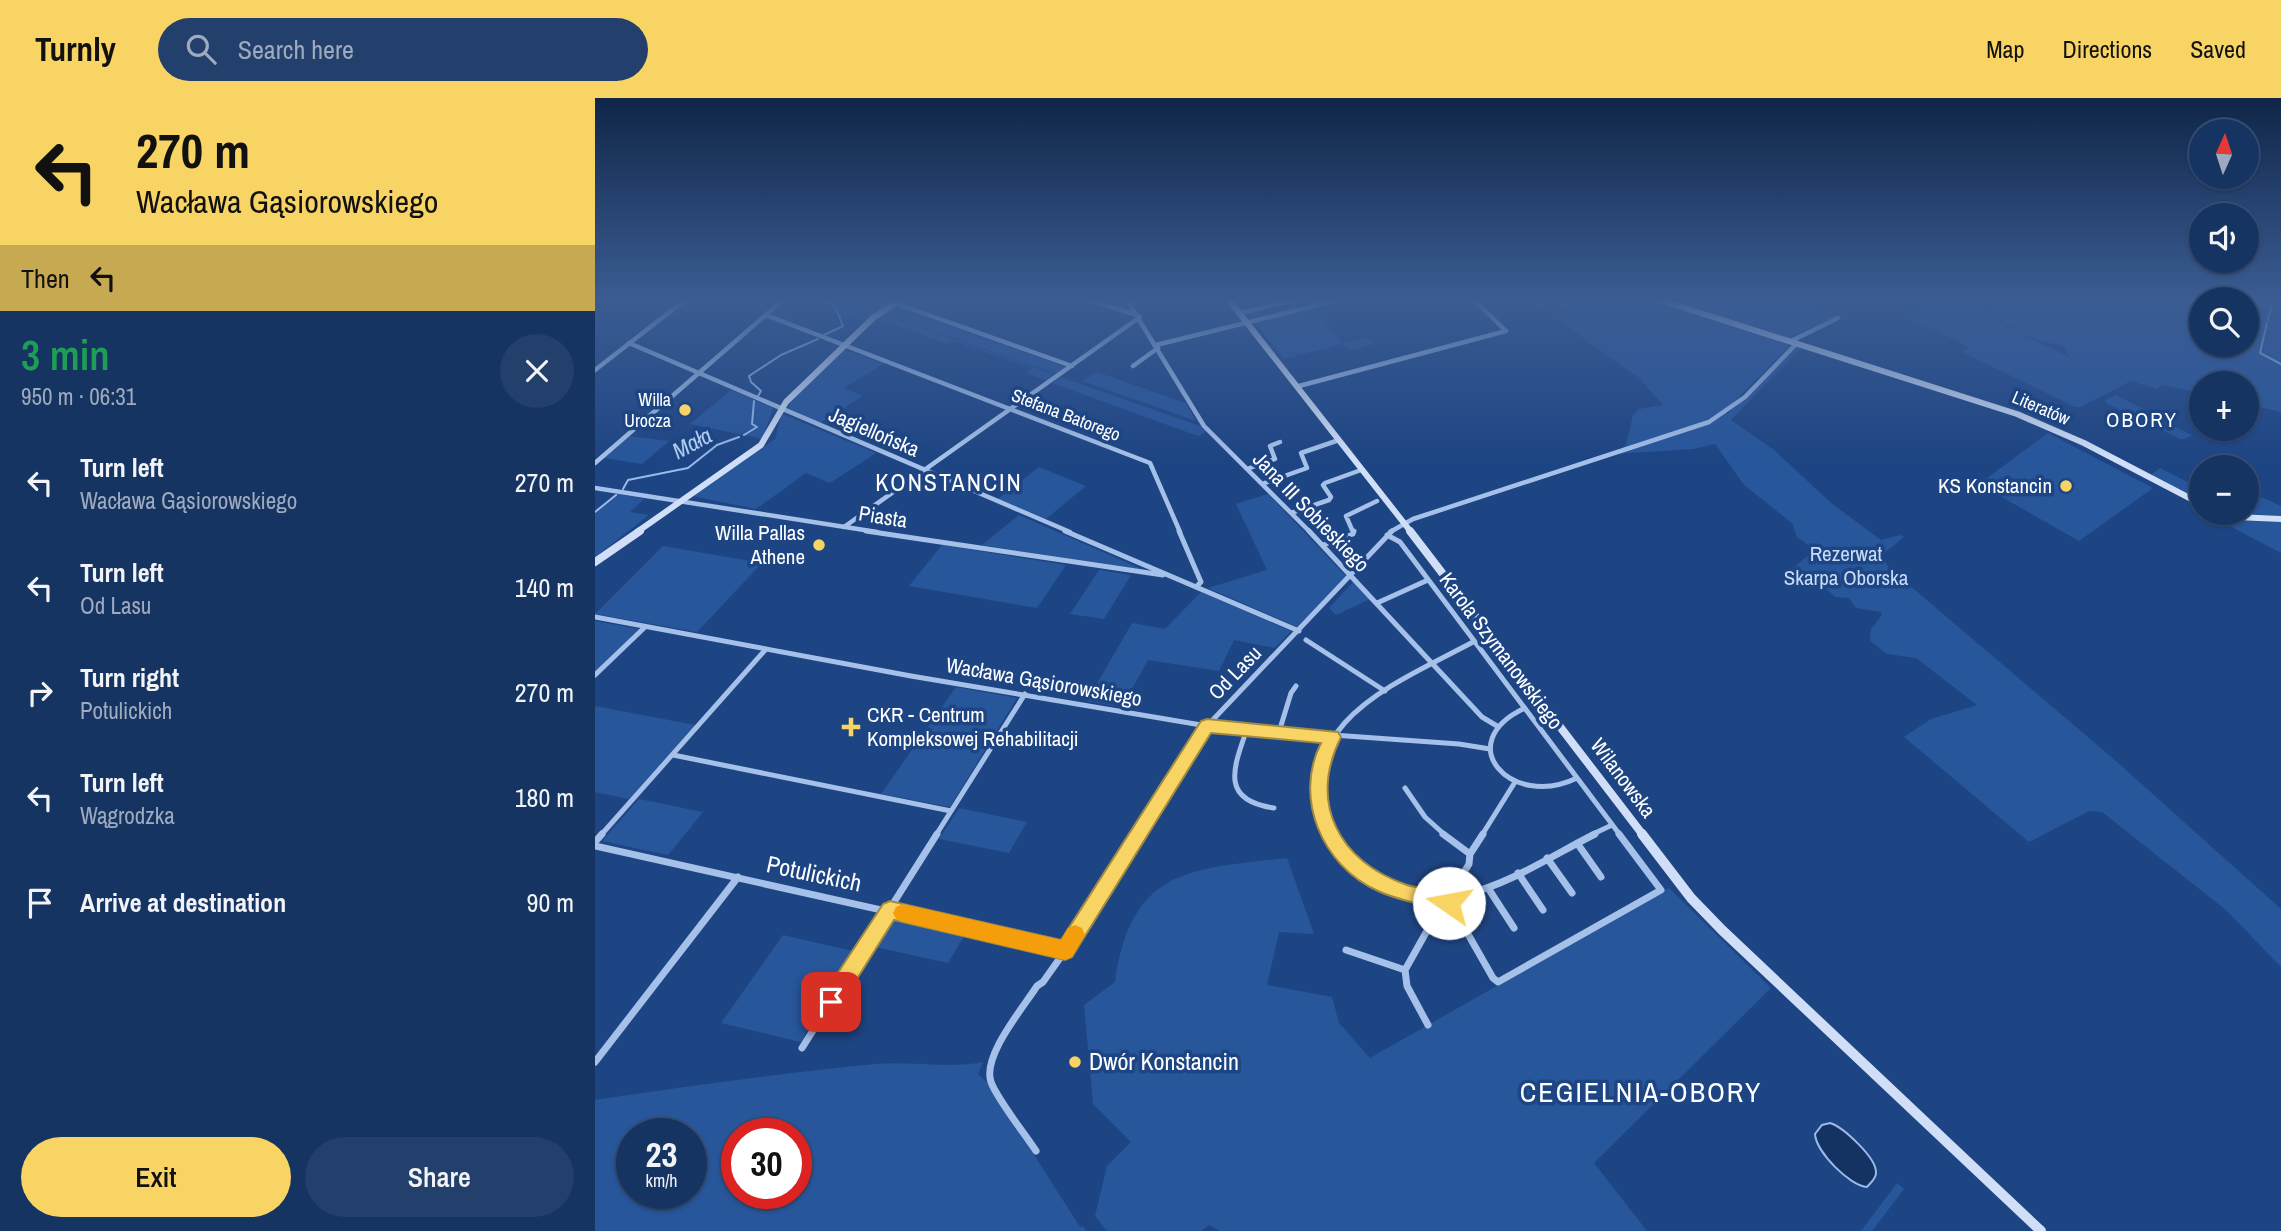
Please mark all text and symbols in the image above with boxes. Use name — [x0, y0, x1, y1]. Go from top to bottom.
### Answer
search box — [158, 18, 648, 81]
text: Turnly — [35, 27, 116, 71]
icon: search — [182, 30, 220, 68]
text: Search here — [238, 32, 354, 67]
text: Map — [1986, 33, 2024, 65]
text: Directions — [2062, 33, 2152, 65]
text: Saved — [2190, 33, 2246, 65]
text: 270 m — [136, 117, 250, 183]
north arrow — [2189, 119, 2259, 189]
map controls — [2189, 119, 2259, 525]
icon: left — [21, 126, 112, 217]
text: Wacława Gąsiorowskiego — [136, 180, 438, 223]
button: sound — [2189, 203, 2259, 273]
icon: left — [84, 259, 122, 297]
text: Then — [21, 261, 70, 296]
button: search — [2189, 287, 2259, 357]
text: 3 min — [21, 327, 110, 383]
button: close — [500, 334, 574, 408]
button: + — [2189, 371, 2259, 441]
text: 950 m · 06:31 — [21, 381, 136, 412]
street label: Stefana Batorego — [1008, 382, 1124, 447]
street label: Literatów — [2008, 384, 2074, 431]
place label: Willa Urocza — [624, 387, 671, 433]
street label: Jagiellońska — [824, 399, 924, 464]
marker: Willa Urocza — [677, 402, 693, 418]
district label: OBORY — [2106, 405, 2178, 434]
water label: Mała — [666, 419, 717, 466]
street label: Jana III Sobieskiego — [1246, 445, 1376, 578]
text: Turn left — [80, 450, 164, 485]
button: − — [2189, 455, 2259, 525]
icon: left — [21, 464, 59, 502]
text: 270 m — [515, 465, 574, 500]
district label: KONSTANCIN — [875, 466, 1023, 498]
place label: KS Konstancin — [1938, 471, 2052, 500]
marker: KS Konstancin — [2058, 478, 2074, 494]
text: Wacława Gąsiorowskiego — [80, 485, 297, 516]
street label: Piasta — [857, 498, 910, 535]
place label: Willa Pallas Athene — [715, 518, 805, 571]
marker: Willa Pallas Athene — [811, 537, 827, 553]
park label: Rezerwat Skarpa Oborska — [1784, 539, 1909, 592]
text: Turn left — [80, 555, 164, 590]
street label: Karola Szymanowskiego — [1433, 566, 1570, 735]
icon: left — [21, 569, 59, 607]
text: 140 m — [515, 570, 574, 605]
text: Od Lasu — [80, 590, 151, 621]
street label: Od Lasu — [1202, 639, 1268, 706]
street label: Wacława Gąsiorowskiego — [944, 650, 1144, 713]
text: Turn right — [80, 660, 179, 695]
icon: right — [21, 674, 59, 712]
text: 270 m — [515, 675, 574, 710]
text: Potulickich — [80, 695, 172, 726]
place label: CKR - Centrum Kompleksowej Rehabilitacji — [867, 700, 1079, 753]
marker: CKR - Centrum Kompleksowej Rehabilitacji — [841, 717, 861, 737]
street label: Wilanowska — [1584, 732, 1663, 824]
text: Turn left — [80, 765, 164, 800]
icon: left — [21, 779, 59, 817]
text: 180 m — [515, 780, 574, 815]
text: Wągrodzka — [80, 800, 175, 831]
street label: Potulickich — [764, 847, 865, 899]
position arrow — [1412, 866, 1486, 940]
icon: arrive — [21, 884, 59, 922]
text: Arrive at destination — [80, 885, 286, 920]
text: 90 m — [527, 885, 574, 920]
pin — [801, 972, 861, 1032]
icon: arrive — [812, 983, 850, 1021]
place label: Dwór Konstancin — [1089, 1045, 1239, 1077]
marker: Dwór Konstancin — [1067, 1054, 1083, 1070]
district label: CEGIELNIA-OBORY — [1520, 1073, 1762, 1111]
speed limit sign: 30 — [721, 1118, 812, 1209]
text: 23 — [646, 1131, 677, 1178]
button: Exit — [21, 1137, 291, 1217]
button: Share — [305, 1137, 574, 1217]
text: km/h — [646, 1168, 678, 1193]

